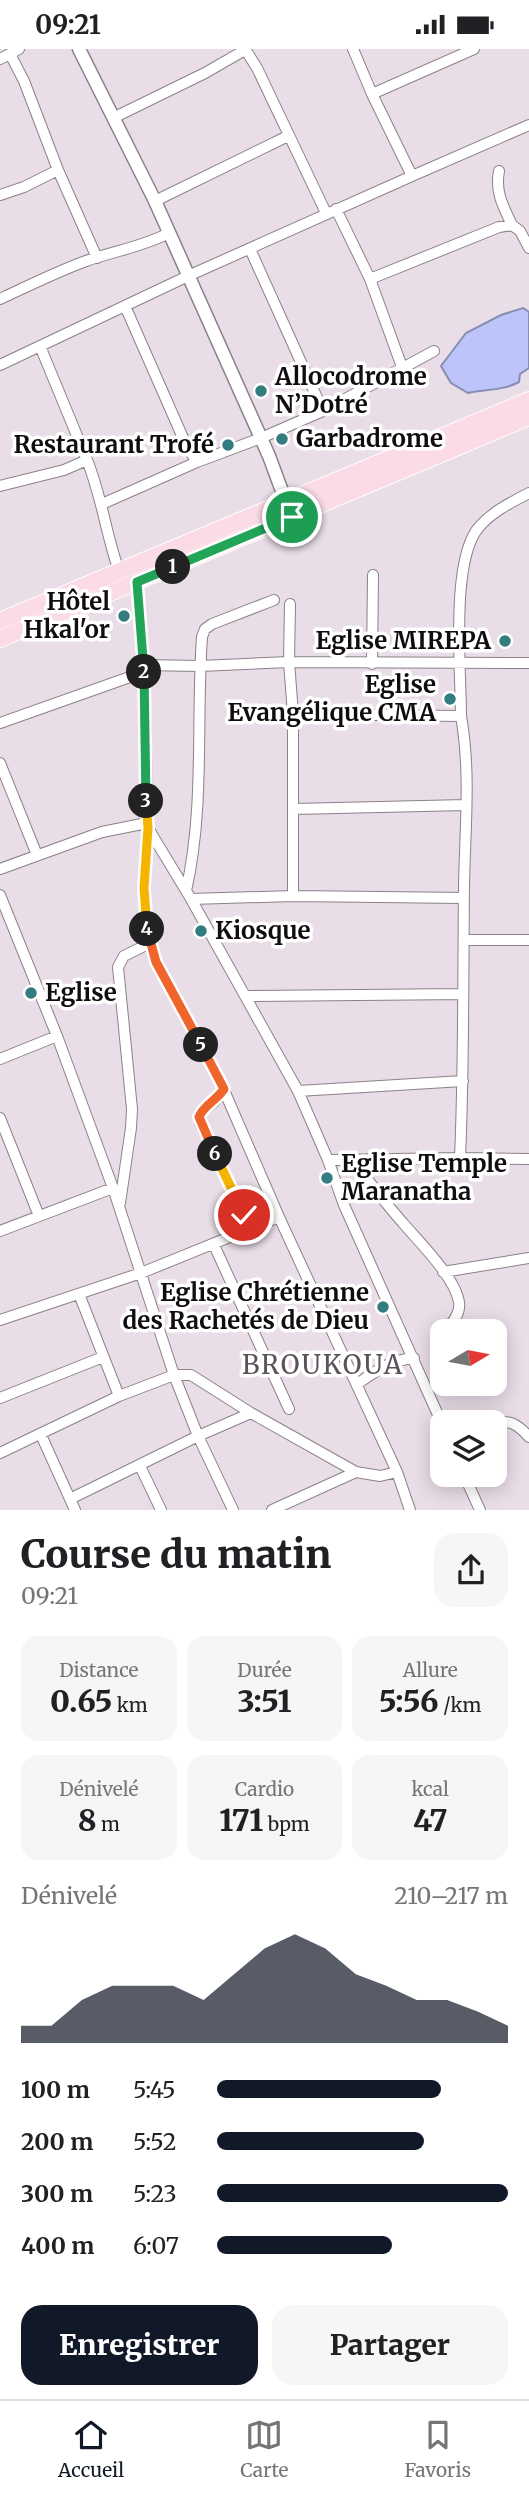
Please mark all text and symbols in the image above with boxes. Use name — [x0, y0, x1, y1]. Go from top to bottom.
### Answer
text: 09:21 — [35, 8, 101, 41]
place label: Allocodrome N’Dotré — [274, 361, 427, 420]
marker: Allocodrome N’Dotré — [253, 383, 269, 399]
place label: Garbadrome — [296, 423, 443, 454]
place label: Restaurant Trofé — [13, 429, 214, 460]
marker: Garbadrome — [274, 431, 290, 447]
marker: Restaurant Trofé — [220, 437, 236, 453]
pin — [262, 487, 322, 547]
icon: arrive — [273, 498, 311, 536]
pin: 1 — [156, 549, 190, 585]
text: 1 — [168, 554, 177, 578]
place label: Hôtel Hkal'or — [24, 586, 110, 645]
marker: Hôtel Hkal'or — [116, 608, 132, 624]
place label: Eglise MIREPA — [316, 625, 492, 656]
marker: Eglise MIREPA — [497, 633, 513, 649]
pin: 2 — [127, 655, 162, 689]
text: 2 — [138, 659, 149, 683]
place label: Eglise Evangélique CMA — [228, 669, 437, 728]
marker: Eglise Evangélique CMA — [442, 691, 458, 707]
pin: 3 — [128, 783, 164, 819]
text: 3 — [140, 788, 151, 812]
pin: 4 — [130, 911, 164, 947]
place label: Kiosque — [215, 915, 311, 946]
text: 4 — [140, 916, 153, 940]
marker: Kiosque — [193, 923, 209, 939]
place label: Eglise — [45, 977, 117, 1008]
marker: Eglise — [23, 985, 39, 1001]
pin: 5 — [184, 1027, 218, 1063]
text: 5 — [195, 1032, 206, 1056]
pin: 6 — [198, 1137, 232, 1171]
text: 6 — [209, 1141, 220, 1165]
place label: Eglise Temple Maranatha — [341, 1148, 507, 1207]
marker: Eglise Temple Maranatha — [319, 1170, 335, 1186]
pin — [214, 1185, 274, 1245]
icon: check — [225, 1196, 263, 1234]
place label: Eglise Chrétienne des Rachetés de Dieu — [122, 1277, 369, 1336]
marker: Eglise Chrétienne des Rachetés de Dieu — [375, 1299, 391, 1315]
north arrow — [430, 1319, 508, 1397]
map controls — [430, 1319, 507, 1487]
district label: BROUKOUA — [242, 1348, 404, 1381]
button: layers — [430, 1410, 507, 1487]
text: Course du matin — [21, 1531, 331, 1578]
button: share — [434, 1533, 508, 1607]
text: 09:21 — [21, 1581, 78, 1610]
text: Distance — [59, 1658, 139, 1682]
text: Durée — [237, 1658, 292, 1682]
text: Allure — [403, 1658, 458, 1682]
text: 0.65 — [50, 1682, 112, 1720]
text: 3:51 — [238, 1682, 291, 1720]
text: 5:56 — [379, 1682, 439, 1720]
text: km — [112, 1693, 148, 1717]
text: /km — [439, 1693, 481, 1717]
text: Dénivelé — [59, 1777, 139, 1801]
text: Cardio — [235, 1777, 294, 1801]
text: kcal — [411, 1777, 449, 1801]
text: 8 — [78, 1801, 97, 1839]
text: 171 — [219, 1801, 263, 1839]
text: 47 — [413, 1801, 447, 1839]
text: m — [97, 1812, 120, 1836]
text: bpm — [263, 1812, 310, 1836]
text: Dénivelé — [21, 1881, 117, 1910]
text: 210–217 m — [394, 1881, 508, 1910]
text: 100 m — [21, 2075, 90, 2104]
text: 5:45 — [133, 2075, 175, 2104]
text: 200 m — [21, 2127, 93, 2156]
text: 5:52 — [133, 2127, 177, 2156]
text: 300 m — [21, 2179, 93, 2208]
text: 5:23 — [133, 2179, 177, 2208]
text: 400 m — [21, 2231, 95, 2260]
text: 6:07 — [133, 2231, 179, 2260]
button: Enregistrer — [21, 2305, 258, 2385]
button: Partager — [272, 2305, 508, 2385]
tab: Accueil — [58, 2416, 124, 2482]
tab: Carte — [240, 2416, 288, 2482]
tab: Favoris — [405, 2416, 471, 2482]

